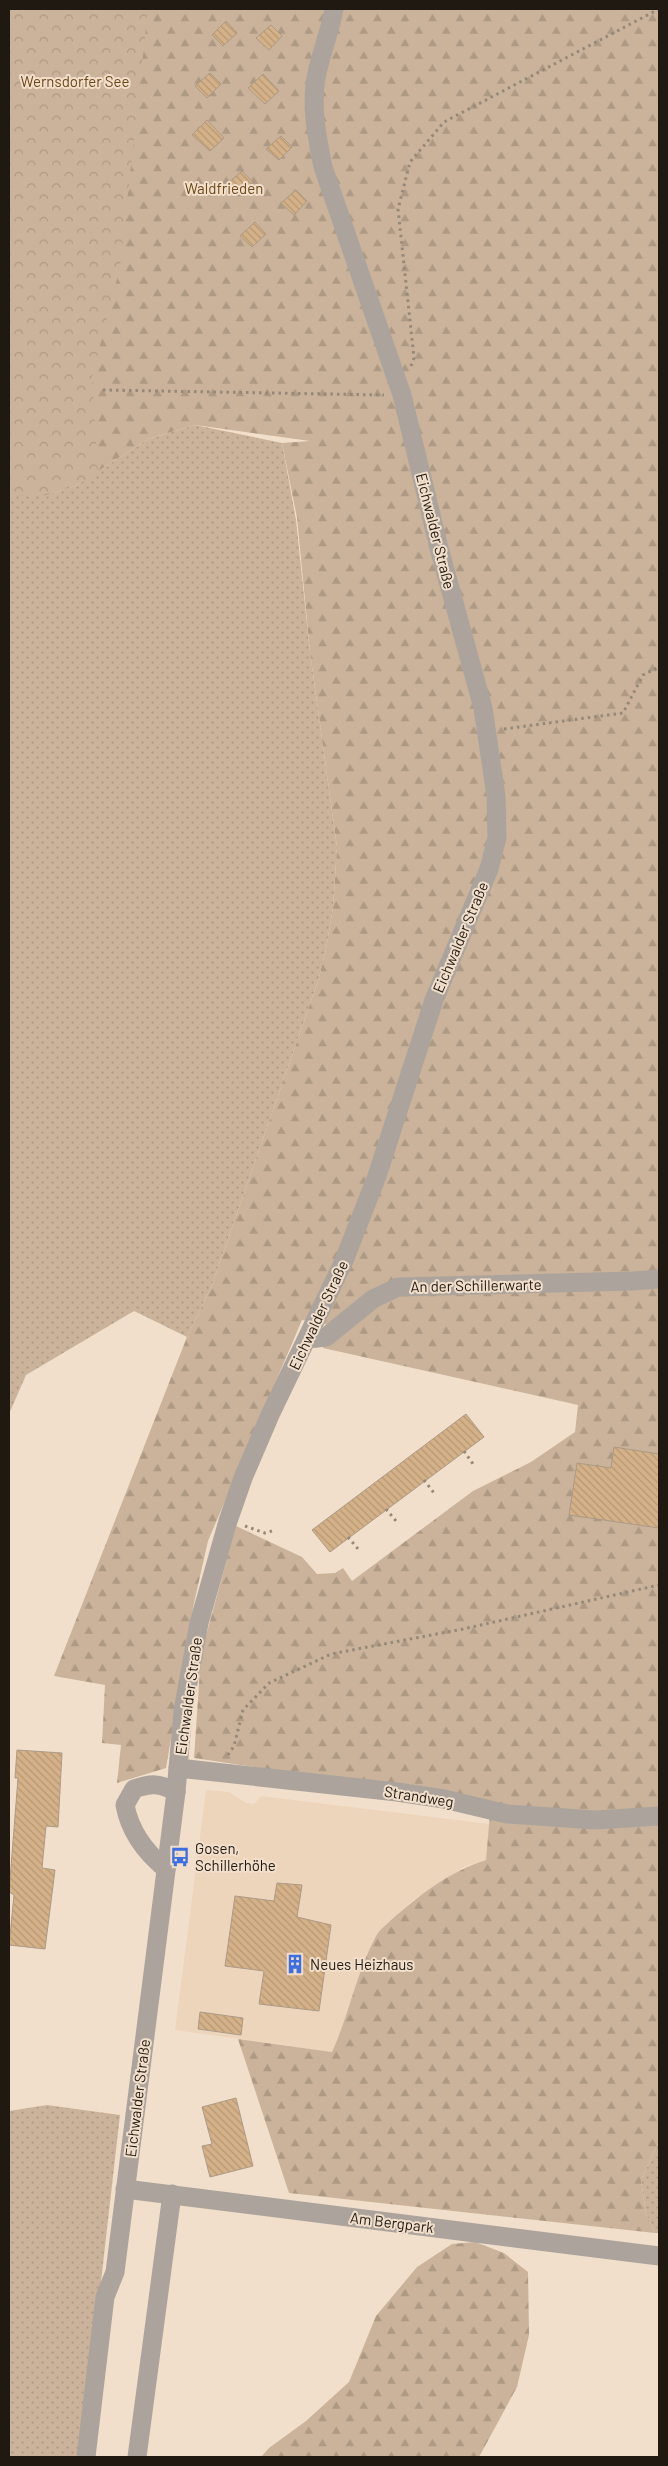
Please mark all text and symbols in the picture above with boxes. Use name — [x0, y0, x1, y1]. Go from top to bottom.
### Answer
park label: Wernsdorfer See — [20, 72, 130, 90]
park label: Waldfrieden — [185, 179, 263, 197]
street label: Eichwalder Straße — [413, 471, 459, 591]
street label: Eichwalder Straße — [429, 879, 491, 995]
street label: Eichwalder Straße — [285, 1257, 351, 1373]
street label: An der Schillerwarte — [410, 1275, 542, 1295]
street label: Eichwalder Straße — [171, 1636, 205, 1756]
street label: Strandweg — [383, 1782, 455, 1810]
place label: Gosen, Schillerhöhe — [195, 1839, 276, 1874]
bus stop icon: Gosen, Schillerhöhe — [169, 1846, 191, 1868]
building icon: Neues Heizhaus — [284, 1953, 306, 1975]
place label: Neues Heizhaus — [310, 1955, 414, 1973]
street label: Eichwalder Straße — [121, 2038, 153, 2158]
street label: Am Bergpark — [349, 2208, 435, 2236]

